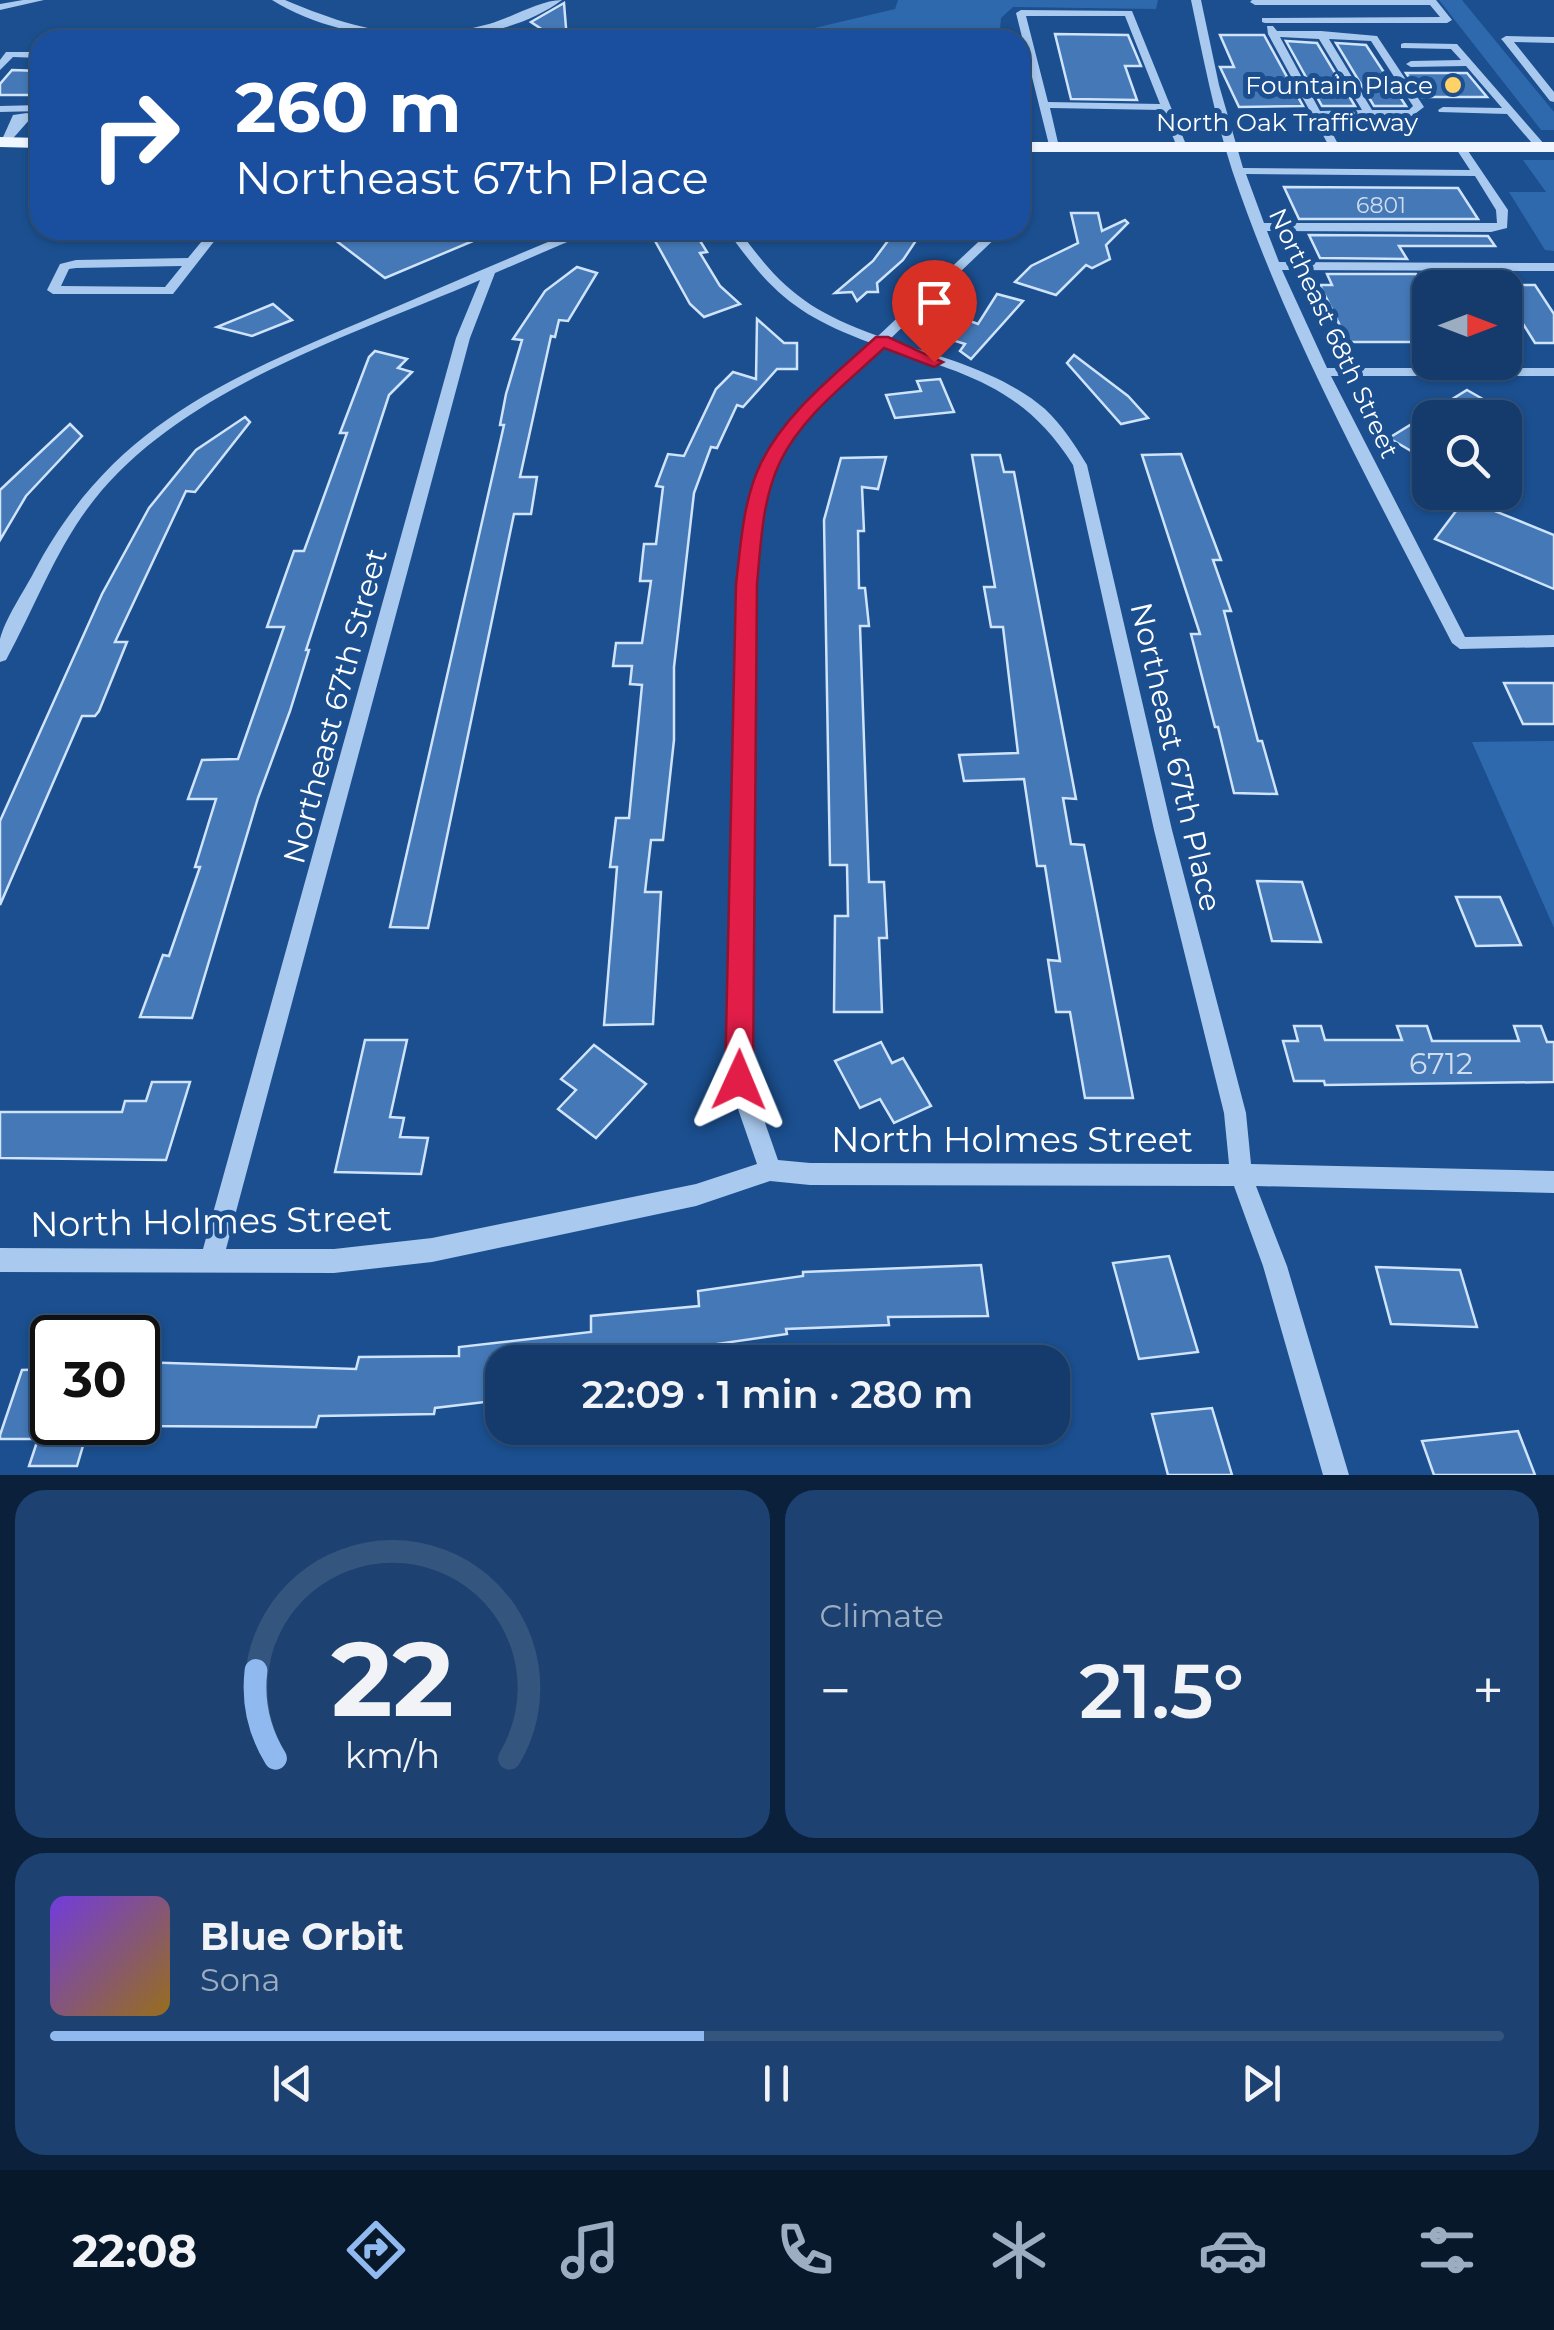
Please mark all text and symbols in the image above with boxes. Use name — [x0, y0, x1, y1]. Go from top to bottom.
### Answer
text: 260 m — [235, 64, 462, 150]
icon: right — [70, 70, 200, 200]
place label: Fountain Place — [1245, 70, 1433, 100]
marker: Fountain Place — [1442, 74, 1464, 96]
street label: North Oak Trafficway — [1156, 107, 1418, 137]
text: Northeast 67th Place — [235, 150, 709, 205]
house number: 6801 — [1356, 192, 1406, 219]
street label: Northeast 68th Street — [1263, 203, 1405, 463]
pin — [892, 260, 977, 363]
north arrow — [1412, 270, 1522, 380]
map controls — [1412, 270, 1522, 510]
icon: arrive — [907, 275, 962, 330]
button: search — [1412, 400, 1522, 510]
street label: Northeast 67th Street — [275, 544, 395, 868]
street label: Northeast 67th Place — [1122, 599, 1230, 915]
position arrow — [687, 1028, 791, 1132]
house number: 6712 — [1409, 1045, 1473, 1082]
street label: North Holmes Street — [831, 1118, 1193, 1161]
street label: North Holmes Street — [30, 1196, 392, 1246]
speed limit sign: 30 — [30, 1315, 160, 1445]
text: 22:09 · 1 min · 280 m — [582, 1371, 973, 1418]
text: Climate — [820, 1596, 944, 1635]
text: 22 — [331, 1615, 454, 1742]
text: 21.5° — [1079, 1645, 1244, 1737]
text: − — [820, 1657, 851, 1724]
text: + — [1472, 1657, 1504, 1724]
text: km/h — [345, 1733, 440, 1777]
text: Blue Orbit — [200, 1913, 404, 1960]
text: Sona — [200, 1960, 280, 1999]
icon: previous — [265, 2056, 320, 2111]
icon: pause — [749, 2056, 804, 2111]
icon: next — [1234, 2056, 1289, 2111]
icon: directions — [341, 2215, 411, 2285]
icon: music — [555, 2215, 625, 2285]
icon: phone — [770, 2215, 840, 2285]
icon: climate — [984, 2215, 1054, 2285]
icon: car — [1198, 2215, 1268, 2285]
icon: filters — [1412, 2215, 1482, 2285]
text: 22:08 — [72, 2223, 197, 2278]

